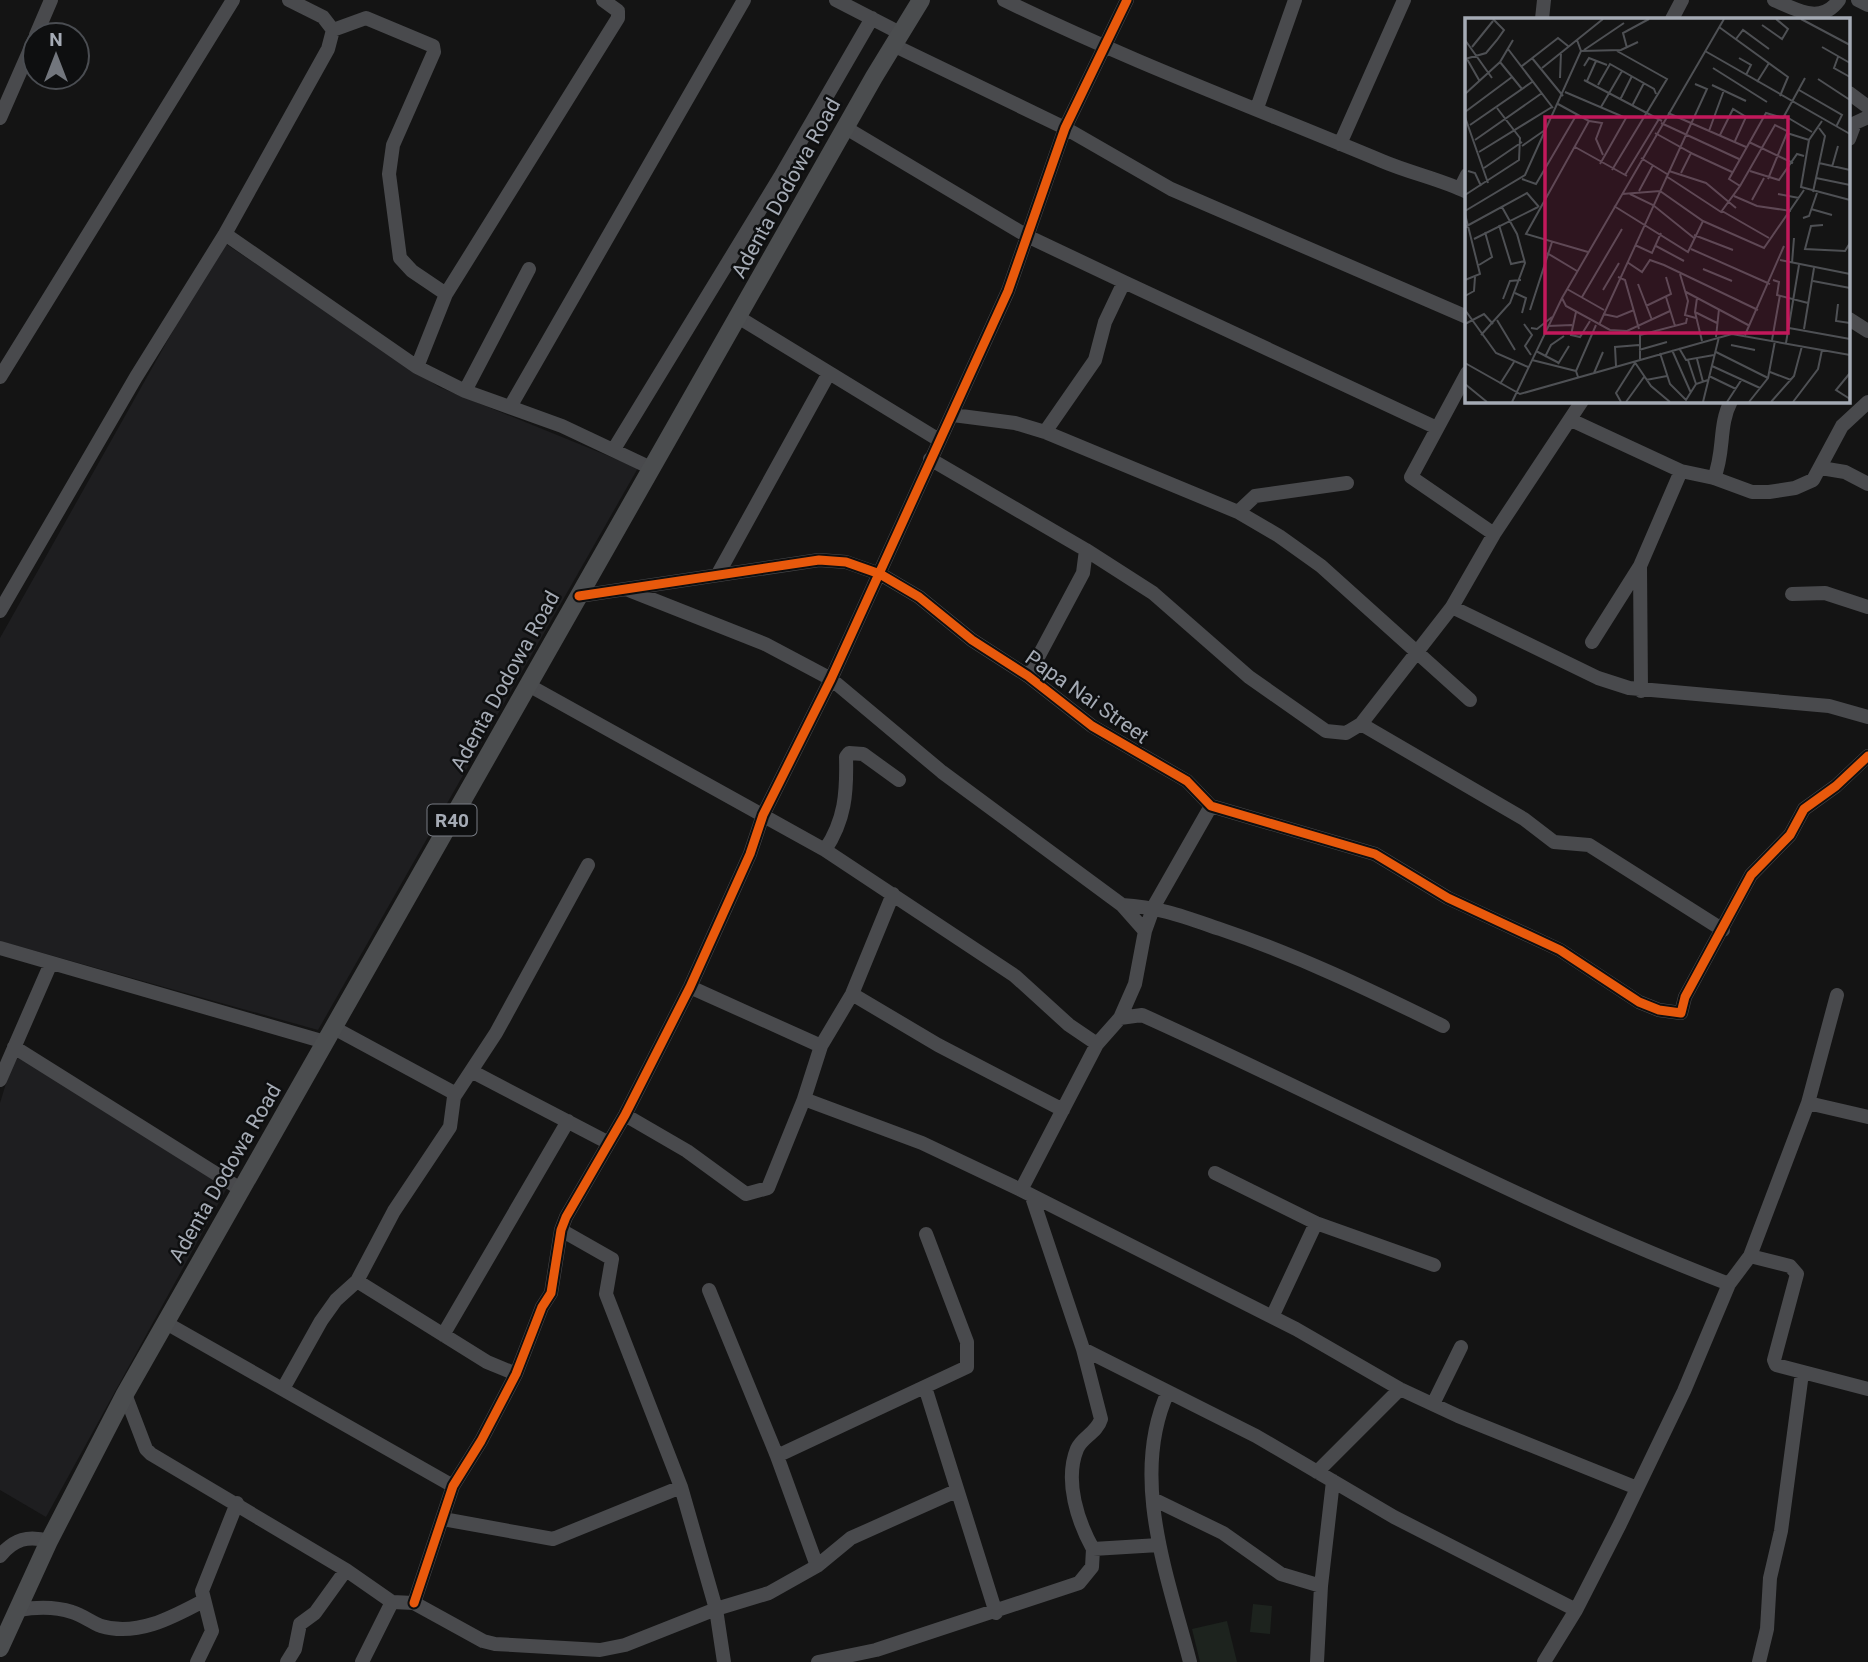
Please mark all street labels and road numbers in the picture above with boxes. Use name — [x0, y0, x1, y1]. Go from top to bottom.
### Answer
street label: Adenta Dodowa Road — [727, 94, 845, 282]
street label: Adenta Dodowa Road — [446, 587, 564, 775]
street label: Papa Nai Street — [1021, 646, 1153, 749]
road number: R40 — [428, 804, 476, 835]
street label: Adenta Dodowa Road — [164, 1080, 286, 1266]

